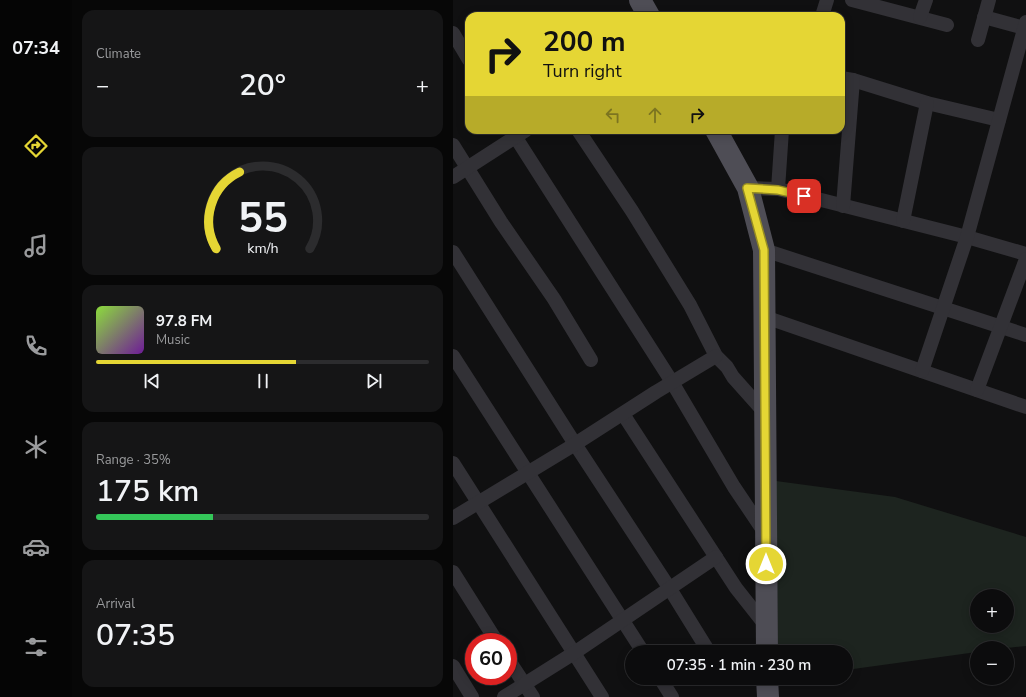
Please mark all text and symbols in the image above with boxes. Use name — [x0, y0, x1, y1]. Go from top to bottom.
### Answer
text: 200 m — [543, 23, 626, 61]
icon: right — [477, 28, 529, 80]
text: 07:34 — [12, 36, 60, 60]
text: Climate — [96, 45, 141, 63]
text: Turn right — [543, 59, 622, 83]
text: 20° — [239, 65, 286, 106]
text: − — [96, 71, 109, 101]
text: + — [416, 71, 429, 101]
icon: left — [602, 104, 624, 126]
icon: ahead — [644, 104, 666, 126]
icon: right — [686, 104, 708, 126]
icon: directions — [22, 132, 50, 160]
pin — [787, 179, 821, 213]
icon: arrive — [793, 185, 815, 207]
text: 55 — [238, 190, 287, 247]
icon: music — [22, 232, 50, 260]
text: km/h — [247, 239, 278, 258]
text: 97.8 FM — [156, 311, 212, 331]
text: Music — [156, 331, 190, 349]
icon: phone — [22, 332, 50, 360]
icon: previous — [141, 370, 163, 392]
icon: pause — [252, 370, 274, 392]
icon: next — [363, 370, 385, 392]
icon: climate — [22, 433, 50, 461]
text: Range · 35% — [96, 451, 171, 469]
text: 175 km — [96, 471, 199, 512]
icon: car — [22, 533, 50, 561]
position arrow — [745, 543, 787, 585]
map controls — [970, 589, 1014, 685]
button: + — [970, 589, 1014, 633]
text: Arrival — [96, 595, 135, 613]
text: 07:35 — [96, 615, 175, 656]
icon: filters — [22, 633, 50, 661]
speed limit sign: 60 — [465, 633, 517, 685]
button: − — [970, 641, 1014, 685]
text: 07:35 · 1 min · 230 m — [667, 655, 811, 675]

